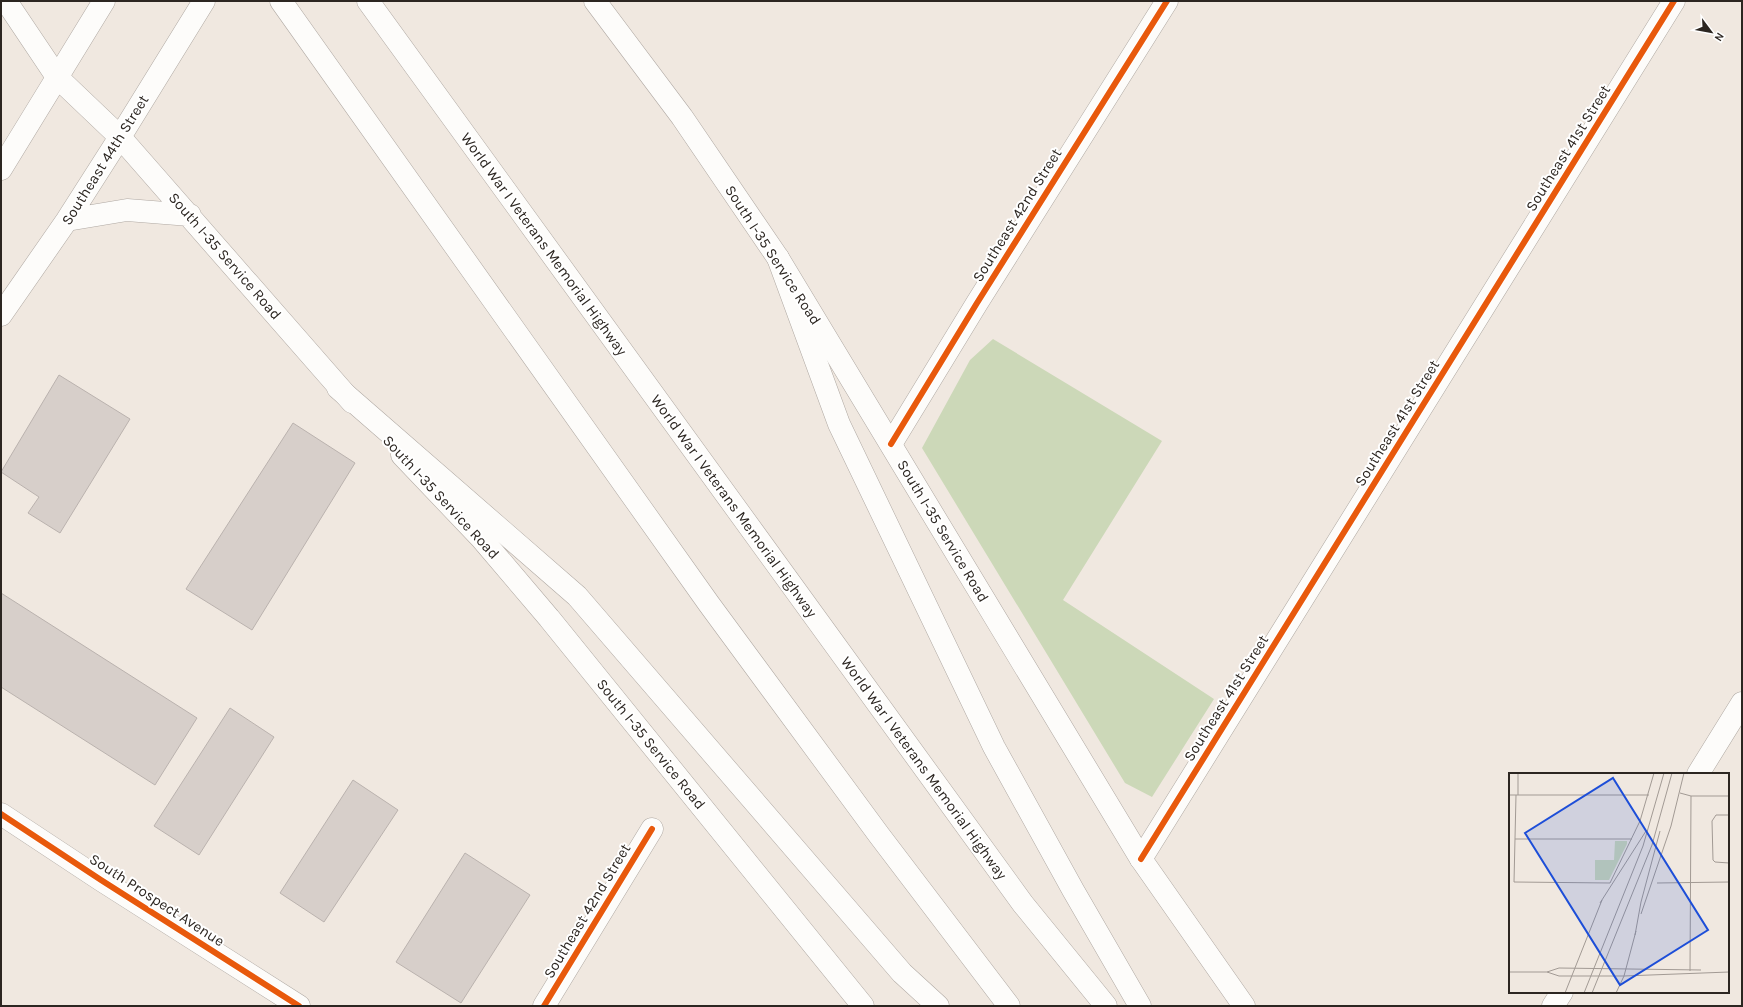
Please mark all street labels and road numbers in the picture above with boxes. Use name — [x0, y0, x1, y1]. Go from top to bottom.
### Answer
street label: Southeast 41st Street — [1522, 81, 1614, 215]
street label: Southeast 44th Street — [58, 91, 153, 228]
street label: World War I Veterans Memorial Highway — [457, 129, 631, 359]
street label: Southeast 42nd Street — [969, 145, 1066, 285]
street label: South I-35 Service Road — [721, 182, 825, 328]
street label: South I-35 Service Road — [165, 189, 285, 323]
street label: Southeast 41st Street — [1351, 356, 1443, 490]
street label: World War I Veterans Memorial Highway — [647, 391, 821, 621]
street label: South I-35 Service Road — [379, 431, 503, 563]
street label: South I-35 Service Road — [893, 457, 993, 605]
street label: Southeast 41st Street — [1180, 631, 1272, 765]
street label: World War I Veterans Memorial Highway — [837, 653, 1011, 883]
street label: South I-35 Service Road — [593, 675, 709, 813]
street label: Southeast 42nd Street — [540, 840, 635, 982]
street label: South Prospect Avenue — [86, 850, 228, 950]

